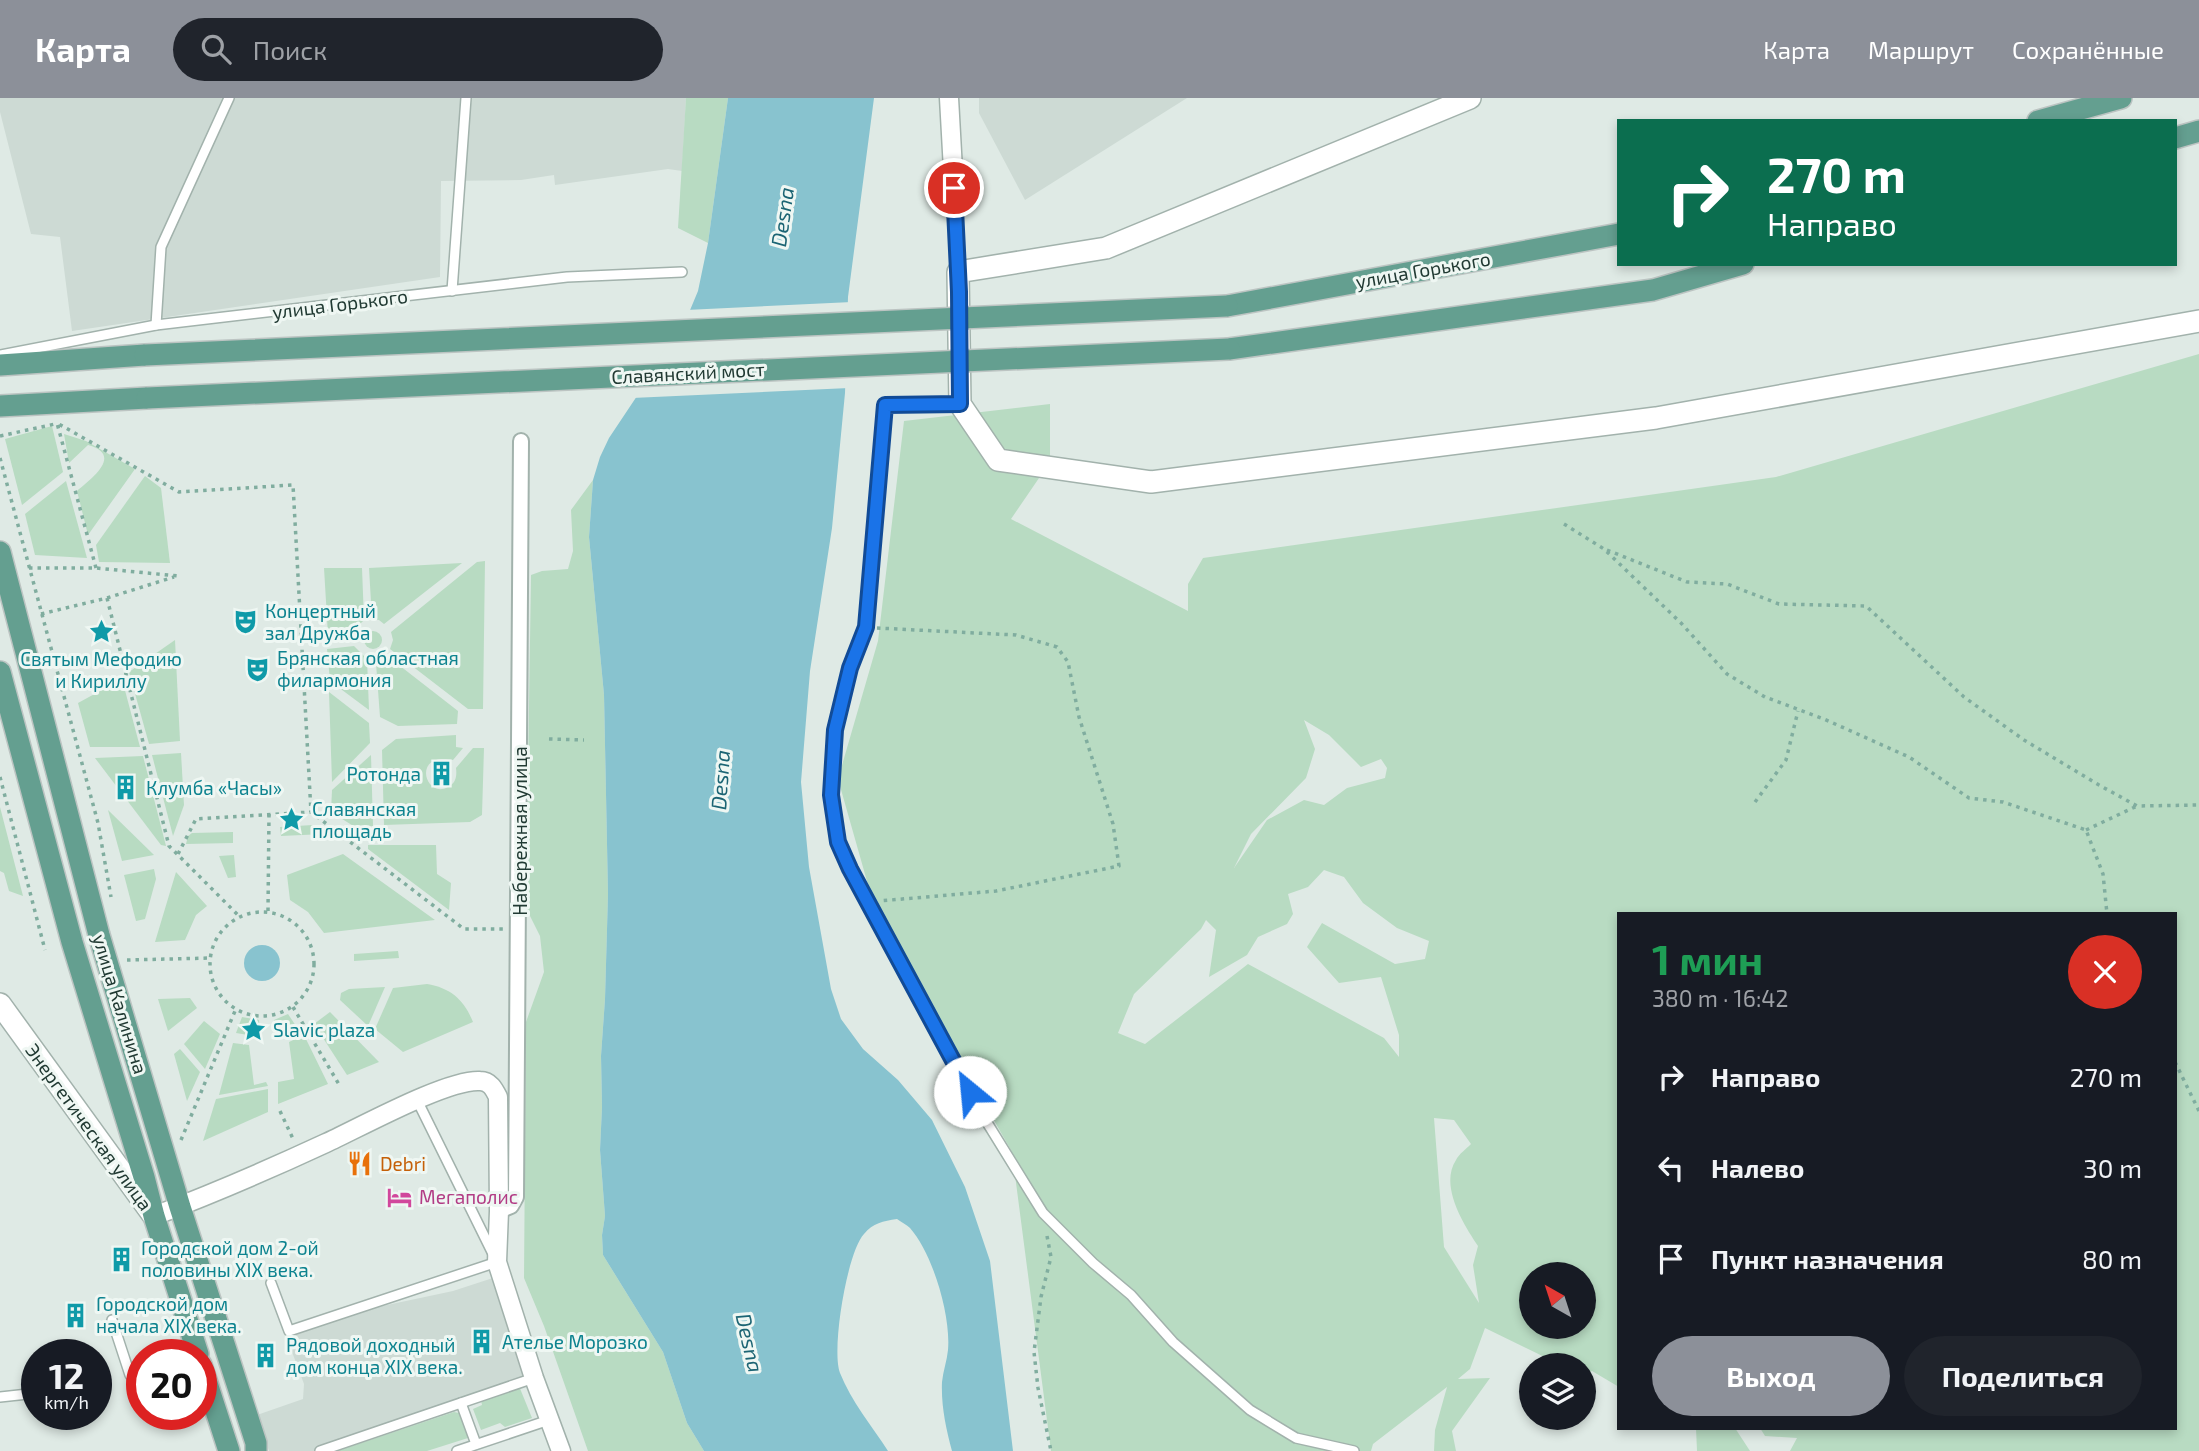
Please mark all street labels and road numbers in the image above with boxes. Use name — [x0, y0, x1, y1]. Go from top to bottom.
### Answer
street label: улица Горького — [1354, 246, 1492, 294]
street label: улица Горького — [271, 284, 409, 324]
street label: Славянский мост — [611, 357, 765, 388]
street label: Набережная улица — [508, 746, 532, 916]
street label: улица Калинина — [87, 931, 153, 1077]
street label: Энергетическая улица — [20, 1039, 158, 1215]

